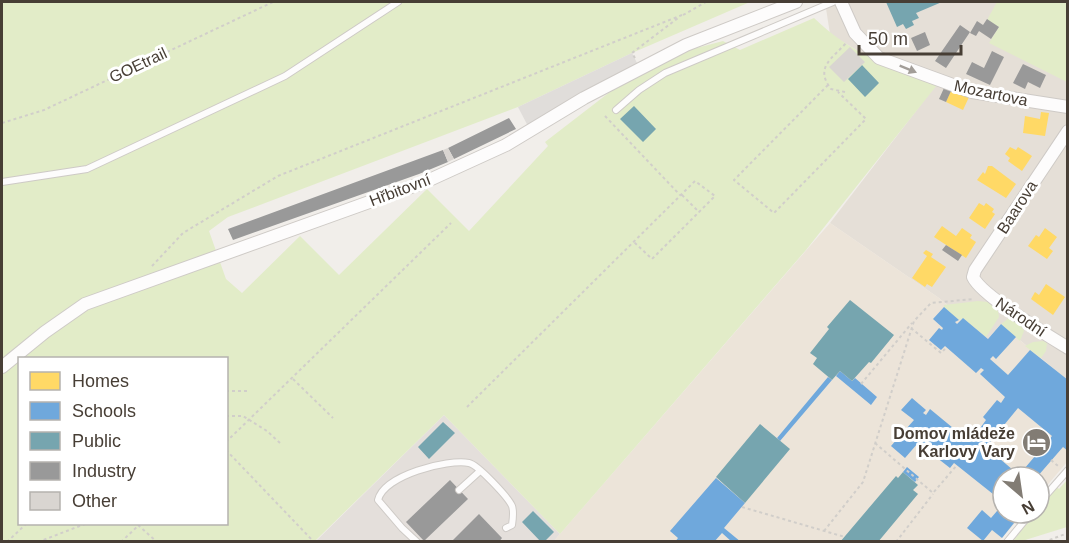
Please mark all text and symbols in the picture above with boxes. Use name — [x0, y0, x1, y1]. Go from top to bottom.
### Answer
scale bar — [859, 18, 961, 56]
text: 50 m — [868, 29, 908, 49]
street label: GOEtrail — [107, 44, 169, 86]
one-way arrow — [900, 64, 918, 74]
street label: Mozartova — [953, 77, 1029, 109]
street label: Hřbitovní — [367, 170, 433, 209]
street label: Baarova — [994, 177, 1040, 237]
street label: Národní — [993, 294, 1050, 340]
legend — [18, 357, 228, 525]
text: Homes — [72, 371, 129, 391]
text: Schools — [72, 401, 136, 421]
place label: Domov mládeže Karlovy Vary — [893, 425, 1015, 460]
hotel icon: Domov mládeže Karlovy Vary — [1020, 426, 1052, 458]
text: Public — [72, 431, 121, 451]
text: Industry — [72, 461, 136, 481]
north arrow — [991, 465, 1051, 525]
text: Other — [72, 491, 117, 511]
text: N — [1019, 497, 1037, 518]

